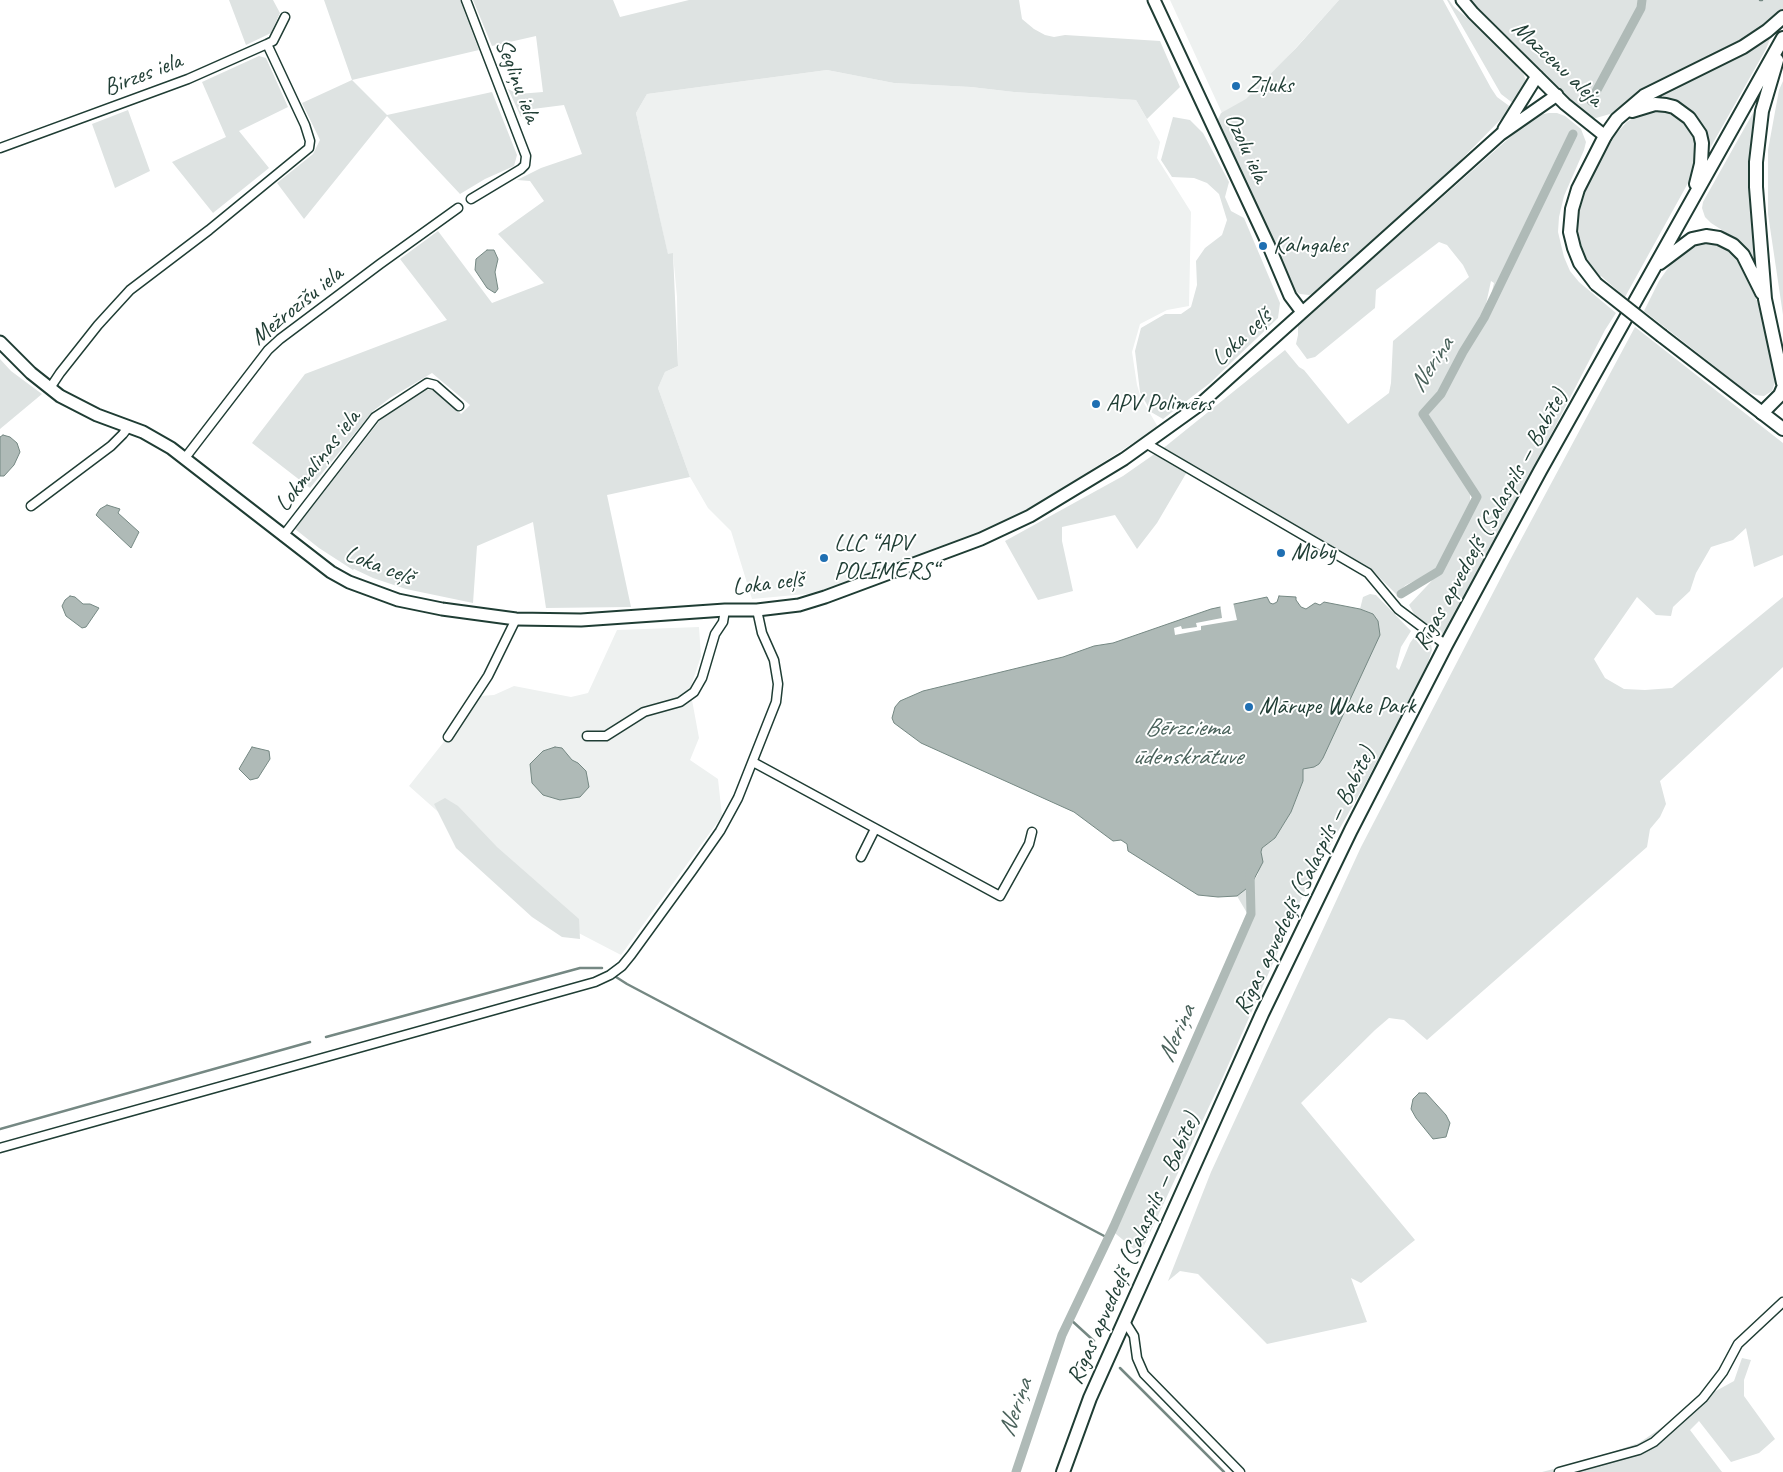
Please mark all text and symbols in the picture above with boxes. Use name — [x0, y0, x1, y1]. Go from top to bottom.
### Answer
street label: Mazcenu aleja — [1505, 15, 1609, 113]
street label: Segliņu iela — [488, 35, 546, 127]
street label: Birzes iela — [100, 47, 186, 103]
place label: Zīļuks — [1246, 72, 1293, 100]
marker: Zīļuks — [1230, 80, 1242, 92]
street label: Ozolu iela — [1217, 109, 1275, 187]
place label: Kalngales — [1273, 232, 1348, 260]
marker: Kalngales — [1257, 240, 1269, 252]
street label: Mežrozīšu iela — [245, 260, 349, 352]
street label: Loka ceļš — [1206, 303, 1278, 373]
water label: Neriņa — [1403, 332, 1461, 398]
street label: Rīgas apvedceļš (Salaspils — Babīte) — [1407, 385, 1575, 655]
place label: APV Polimērs — [1106, 390, 1213, 418]
marker: APV Polimērs — [1090, 398, 1102, 410]
street label: Lokmaliņas iela — [269, 404, 367, 518]
place label: LLC “APV POLIMĒRS“ — [834, 530, 938, 586]
place label: Moby — [1291, 539, 1335, 567]
street label: Loka ceļš — [340, 540, 418, 592]
marker: Moby — [1275, 547, 1287, 559]
marker: LLC “APV POLIMĒRS“ — [818, 552, 830, 564]
street label: Loka ceļš — [731, 565, 805, 603]
place label: Mārupe Wake Park — [1259, 693, 1415, 721]
marker: Mārupe Wake Park — [1243, 701, 1255, 713]
water label: Bērzciema ūdenskrātuve — [1132, 713, 1242, 772]
street label: Rīgas apvedceļš (Salaspils — Babīte) — [1228, 743, 1382, 1019]
water label: Neriņa — [1151, 1001, 1203, 1067]
street label: Rīgas apvedceļš (Salaspils — Babīte) — [1061, 1109, 1207, 1389]
water label: Neriņa — [992, 1375, 1040, 1441]

